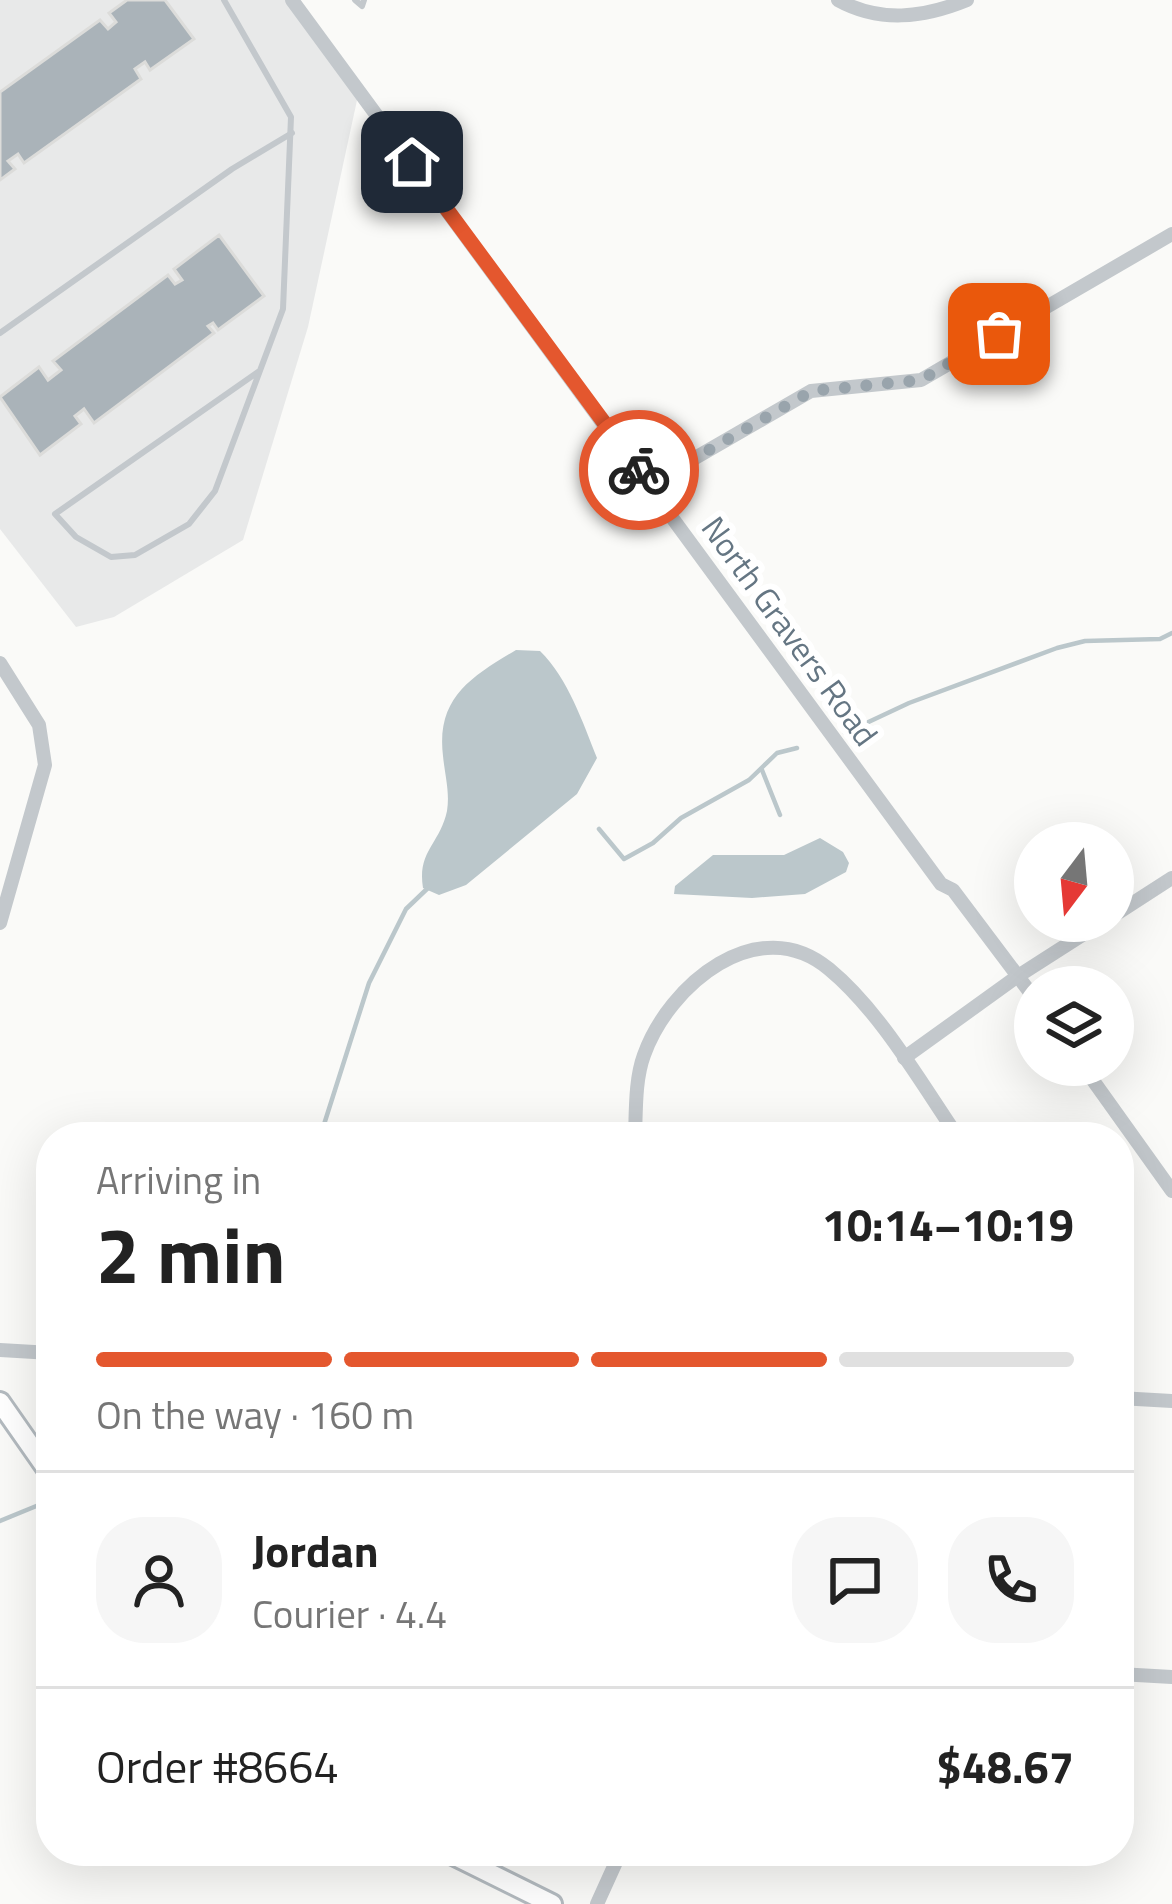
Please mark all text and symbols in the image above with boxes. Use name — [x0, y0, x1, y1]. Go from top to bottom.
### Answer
pin — [361, 111, 463, 213]
icon: home — [379, 129, 445, 195]
pin — [948, 283, 1050, 385]
icon: bag — [966, 301, 1032, 367]
courier — [579, 410, 699, 530]
icon: bike — [606, 437, 672, 503]
street label: North Gravers Road — [689, 506, 891, 756]
north arrow — [1014, 822, 1134, 942]
map controls — [1014, 822, 1134, 1086]
button: layers — [1014, 966, 1134, 1086]
text: Arriving in — [96, 1150, 261, 1209]
text: 10:14–10:19 — [822, 1190, 1074, 1258]
text: 2 min — [96, 1195, 286, 1313]
text: On the way · 160 m — [96, 1385, 414, 1444]
text: Jordan — [252, 1516, 379, 1584]
button: person — [96, 1517, 222, 1643]
button: chat — [792, 1517, 918, 1643]
button: phone — [948, 1517, 1074, 1643]
text: Courier · 4.4 — [252, 1584, 447, 1643]
text: Order #8664 — [96, 1732, 339, 1800]
text: $48.67 — [936, 1732, 1074, 1800]

